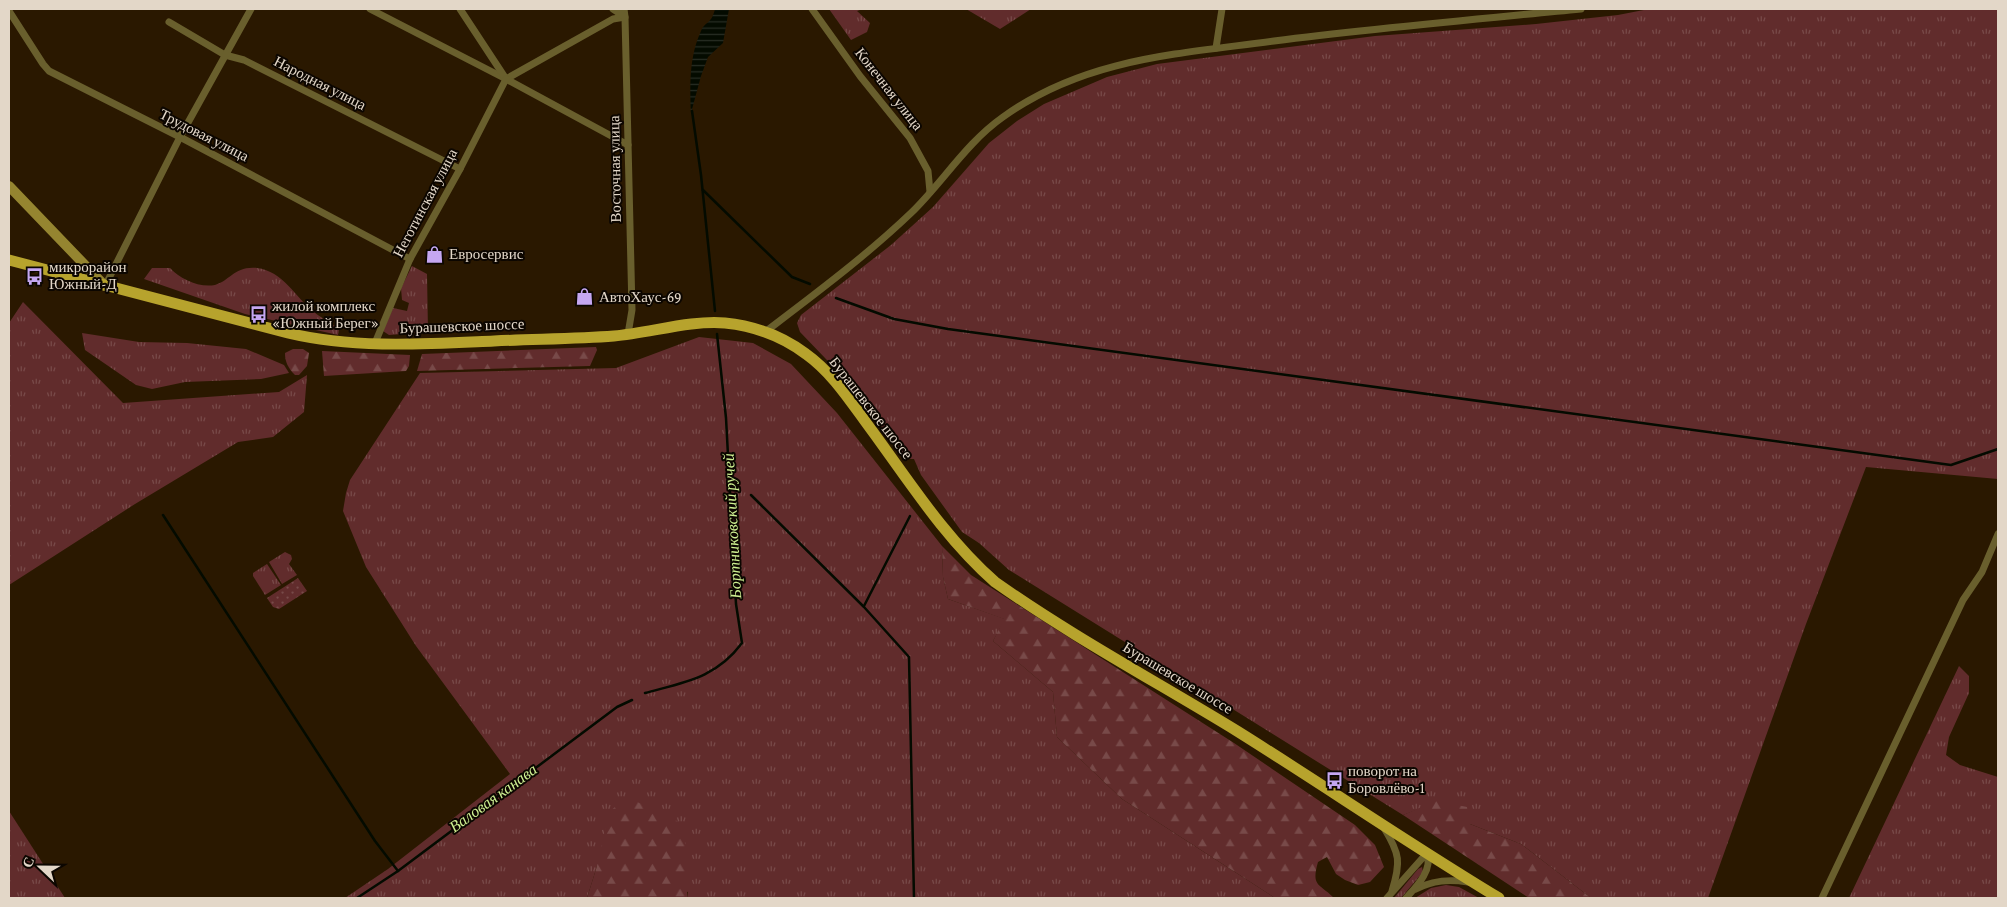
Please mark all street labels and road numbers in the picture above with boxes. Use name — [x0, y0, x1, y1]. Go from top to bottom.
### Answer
street label: Конечная улица — [852, 45, 926, 134]
street label: Народная улица — [271, 53, 369, 113]
street label: Трудовая улица — [157, 106, 252, 164]
street label: Восточная улица — [606, 115, 624, 223]
street label: Неготинская улица — [390, 146, 460, 260]
street label: Бурашевское шоссе — [399, 316, 525, 336]
street label: Бурашевское шоссе — [826, 354, 916, 462]
street label: Бурашевское шоссе — [1120, 639, 1236, 717]

